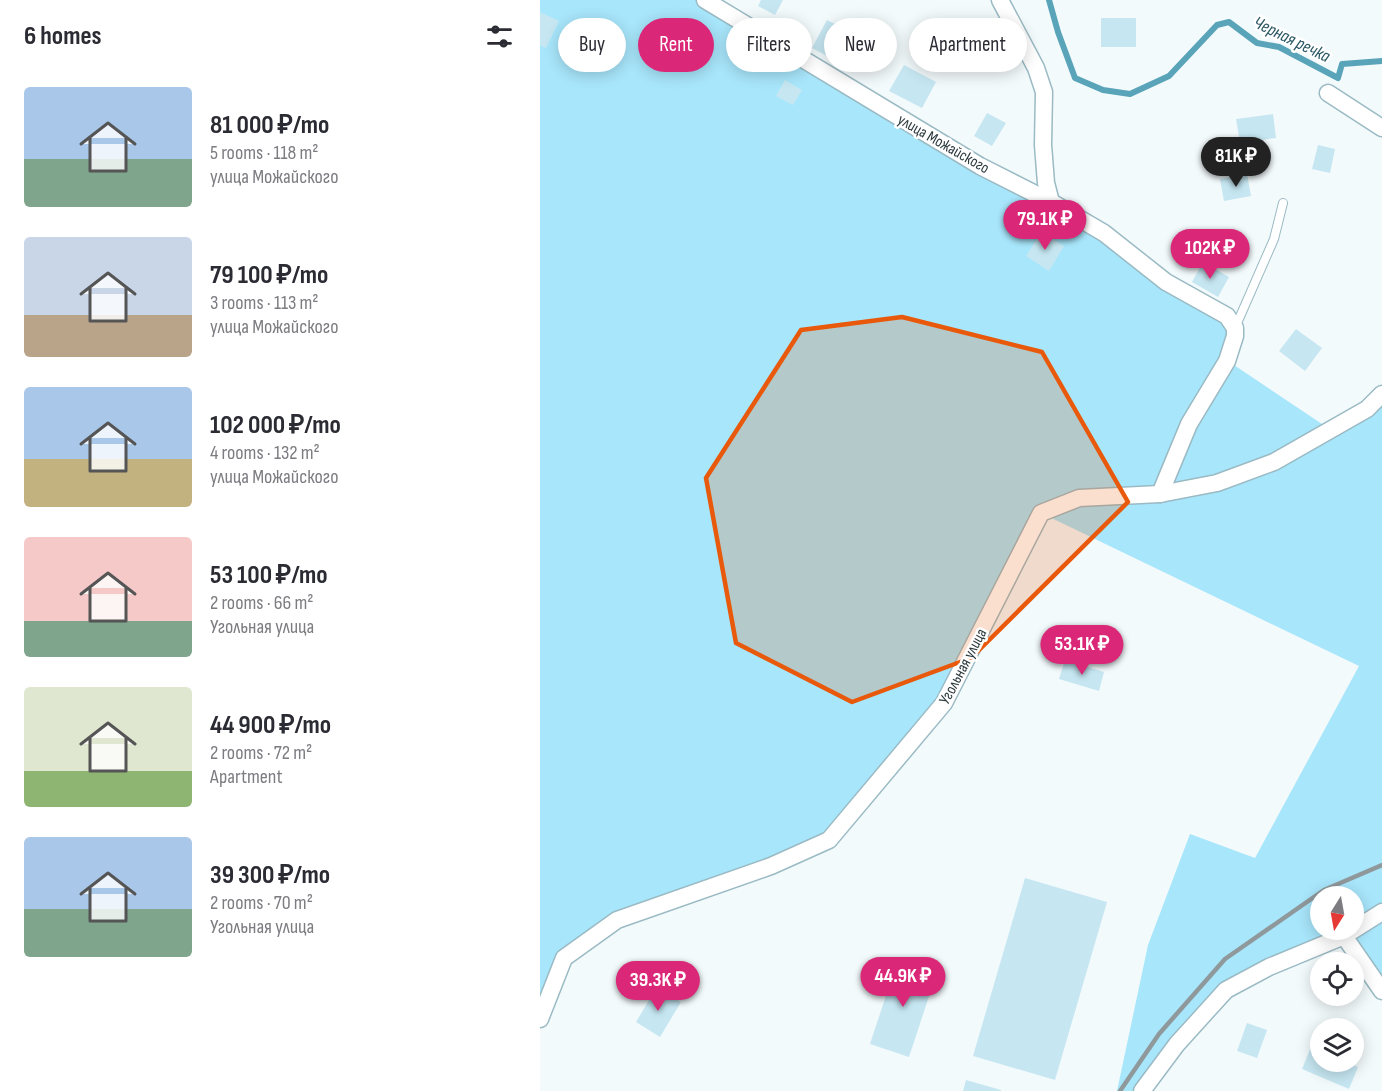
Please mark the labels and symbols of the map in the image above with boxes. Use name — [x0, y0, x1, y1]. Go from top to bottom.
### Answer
water label: Черная речка — [1250, 12, 1334, 67]
street label: улица Можайского — [894, 110, 993, 178]
pin: 81K ₽ — [1194, 137, 1278, 188]
pin: 79.1K ₽ — [990, 200, 1100, 251]
pin: 102K ₽ — [1161, 229, 1259, 280]
street label: Угольная улица — [935, 625, 991, 708]
pin: 53.1K ₽ — [1027, 625, 1137, 676]
north arrow — [1310, 886, 1364, 940]
pin: 44.9K ₽ — [848, 957, 958, 1008]
pin: 39.3K ₽ — [603, 961, 713, 1012]

